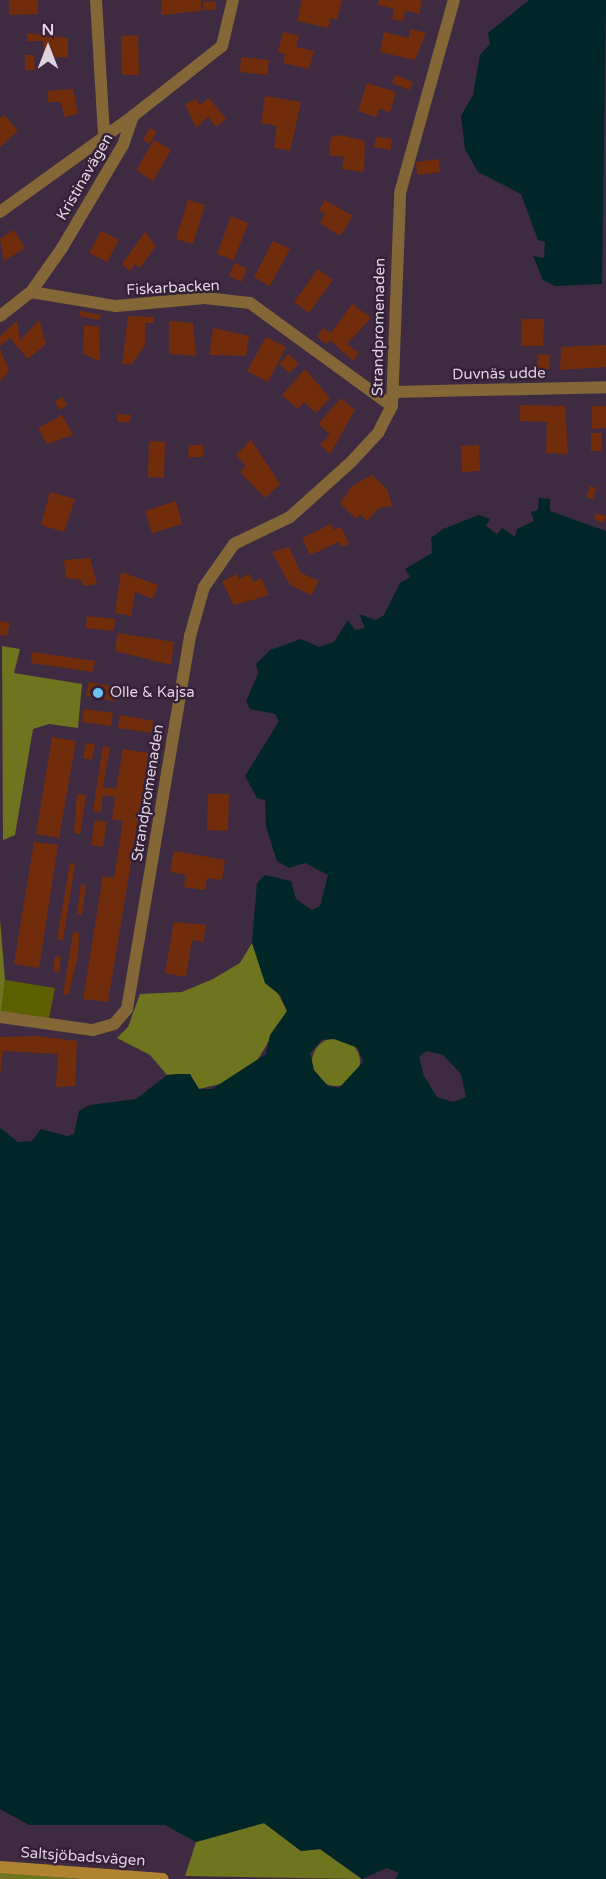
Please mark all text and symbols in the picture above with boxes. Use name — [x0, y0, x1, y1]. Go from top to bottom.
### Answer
north arrow — [18, 18, 78, 78]
text: N — [42, 20, 54, 40]
street label: Kristinavägen — [53, 131, 117, 223]
street label: Strandpromenaden — [369, 258, 389, 396]
street label: Fiskarbacken — [126, 277, 220, 299]
street label: Duvnäs udde — [452, 364, 546, 384]
place label: Olle & Kajsa — [110, 684, 195, 702]
marker: Olle & Kajsa — [91, 686, 105, 700]
street label: Strandpromenaden — [128, 723, 168, 863]
street label: Saltsjöbadsvägen — [20, 1844, 146, 1870]

